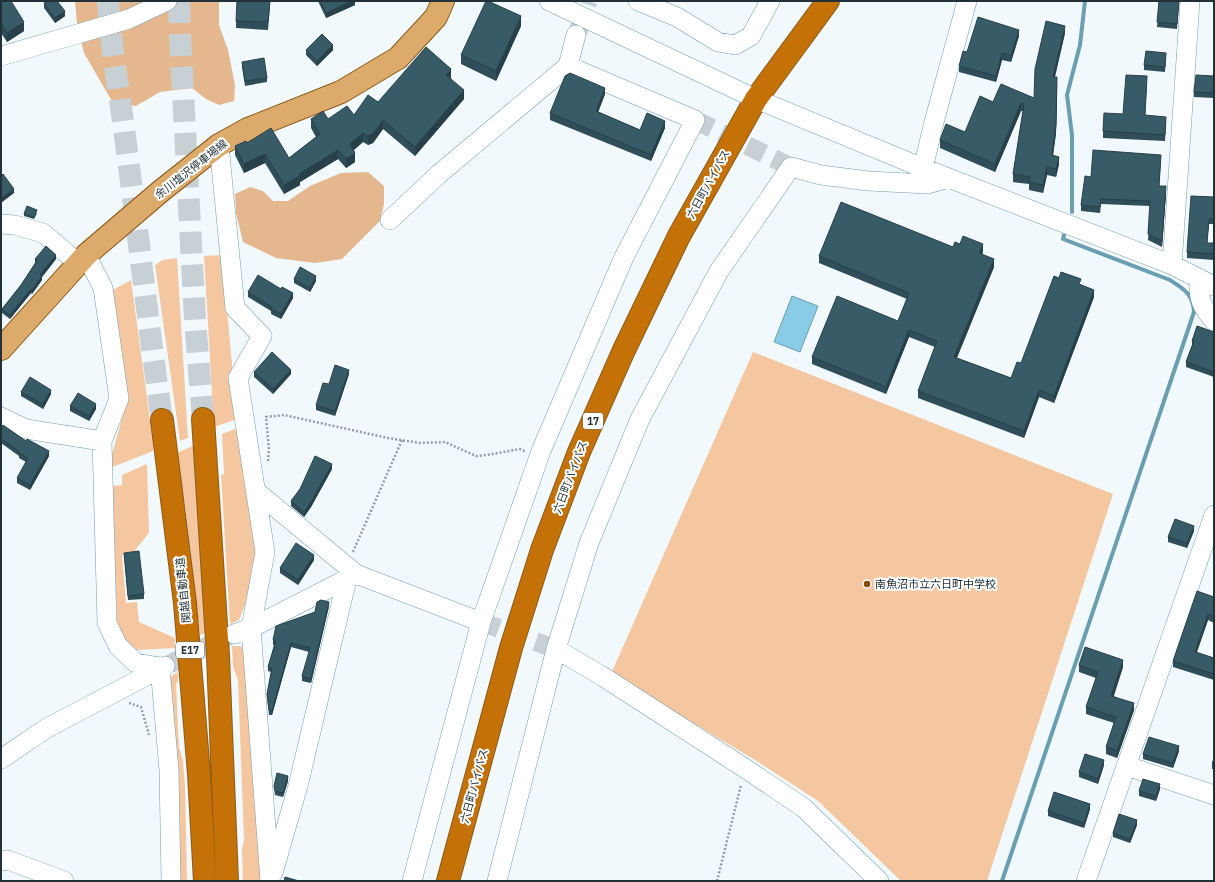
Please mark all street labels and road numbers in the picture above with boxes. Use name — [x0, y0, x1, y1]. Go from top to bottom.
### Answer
street label: 余川塩沢停車場線 — [152, 136, 230, 202]
street label: 六日町バイパス — [683, 147, 733, 221]
road number: 17 — [583, 413, 603, 429]
street label: 六日町バイパス — [550, 439, 590, 515]
street label: 関越自動車道 — [173, 556, 193, 624]
road number: E17 — [176, 642, 204, 658]
street label: 六日町バイパス — [457, 747, 491, 825]

